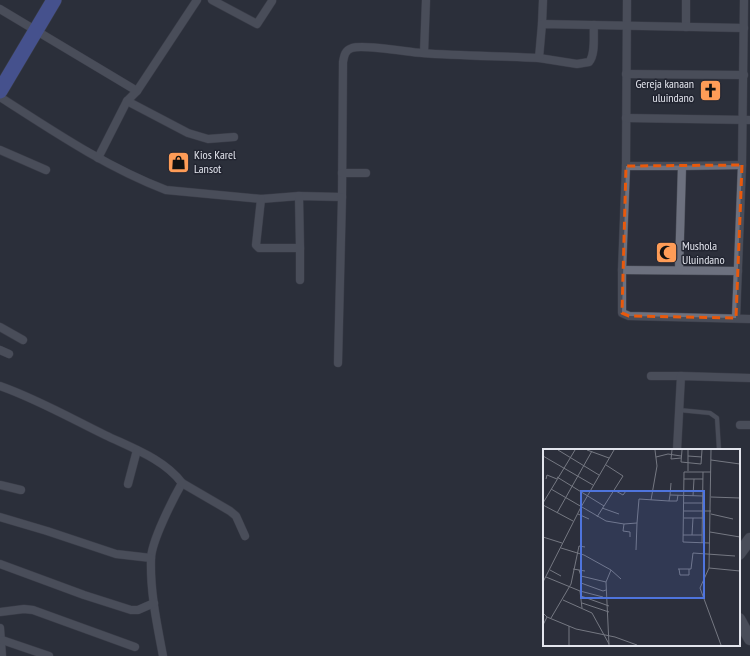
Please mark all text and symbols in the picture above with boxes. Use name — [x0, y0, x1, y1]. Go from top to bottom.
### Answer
place label: Gereja kanaan uluindano — [635, 76, 694, 105]
church icon: Gereja kanaan uluindano — [697, 78, 723, 104]
place label: Kios Karel Lansot — [194, 147, 236, 176]
shop icon: Kios Karel Lansot — [165, 149, 191, 175]
place label: Mushola Uluindano — [682, 238, 725, 267]
mosque icon: Mushola Uluindano — [654, 240, 680, 266]
inset map — [543, 449, 740, 646]

